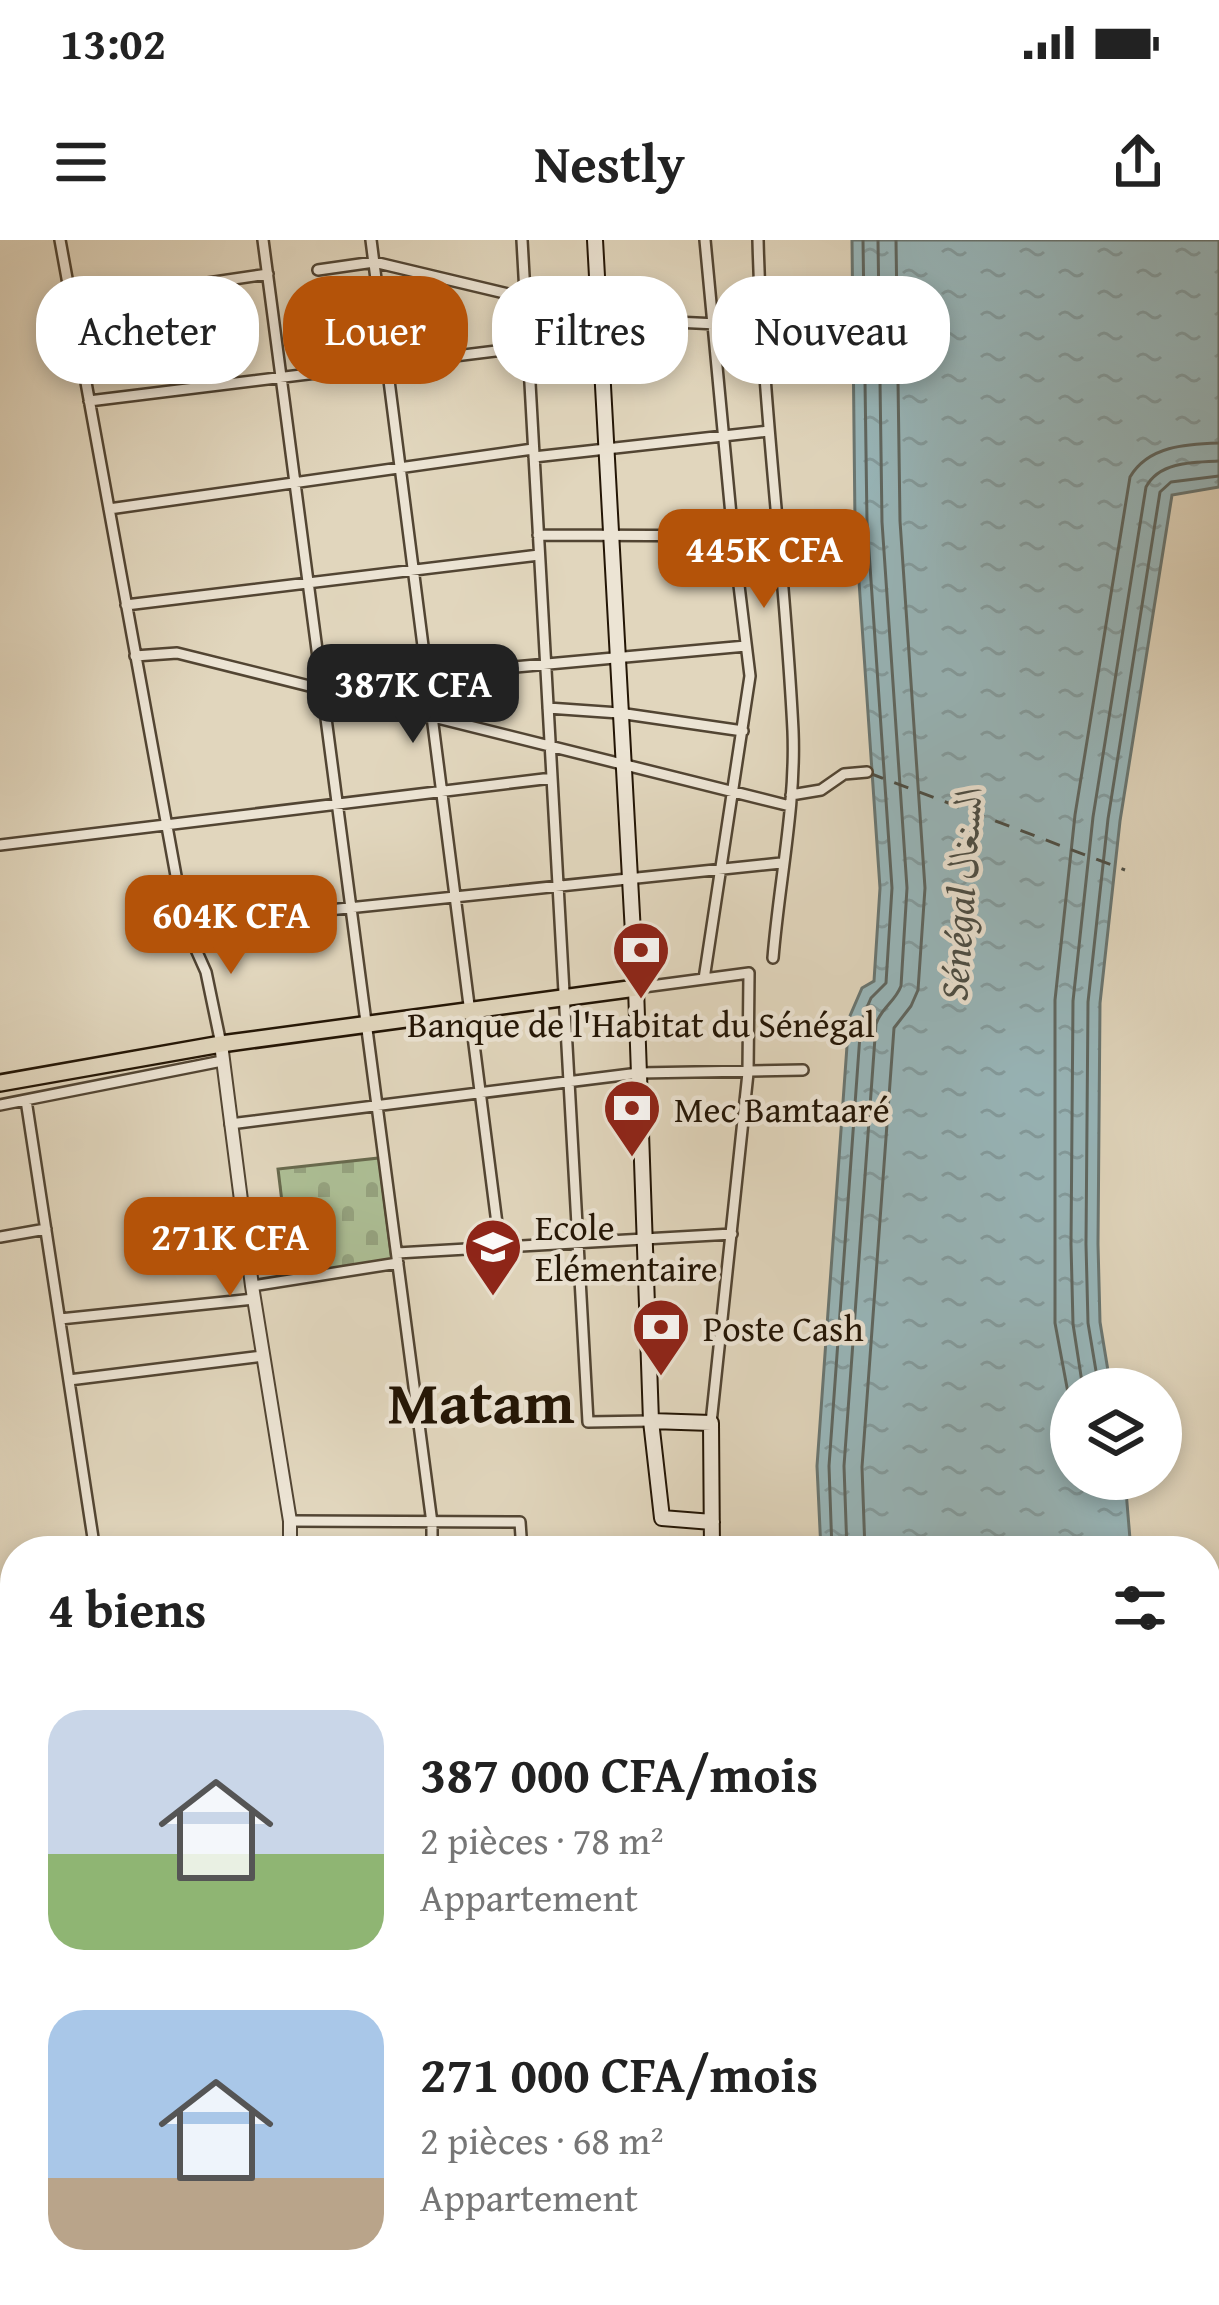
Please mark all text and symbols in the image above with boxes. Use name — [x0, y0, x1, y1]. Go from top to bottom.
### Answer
text: 13:02 — [60, 10, 166, 75]
text: Nestly — [534, 123, 685, 202]
icon: menu — [48, 129, 114, 195]
icon: share — [1105, 129, 1171, 195]
chip: Acheter — [36, 276, 259, 384]
chip: Louer — [283, 276, 468, 384]
chip: Filtres — [492, 276, 688, 384]
chip: Nouveau — [712, 276, 950, 384]
pin: 445K CFA — [640, 509, 888, 611]
text: 445K CFA — [685, 519, 843, 576]
pin: 387K CFA — [289, 644, 537, 746]
text: 387K CFA — [334, 654, 492, 711]
water label: Sénégal السنغال — [924, 784, 996, 1002]
pin: 604K CFA — [107, 875, 355, 977]
text: 604K CFA — [152, 885, 310, 942]
bank icon: Banque de l'Habitat du Sénégal — [610, 919, 672, 1001]
place label: Banque de l'Habitat du Sénégal — [407, 997, 875, 1050]
bank icon: Mec Bamtaaré — [601, 1077, 663, 1159]
place label: Mec Bamtaaré — [674, 1082, 890, 1135]
pin: 271K CFA — [106, 1197, 354, 1299]
place label: Ecole Elémentaire — [535, 1200, 718, 1294]
text: 271K CFA — [151, 1207, 309, 1264]
school or university icon: Ecole Elémentaire — [462, 1216, 524, 1298]
bank icon: Poste Cash — [630, 1296, 692, 1378]
place label: Poste Cash — [703, 1301, 864, 1354]
district label: Matam — [387, 1357, 575, 1445]
map controls — [1050, 1368, 1182, 1500]
button: layers — [1050, 1368, 1182, 1500]
text: 4 biens — [48, 1571, 206, 1646]
icon: filters — [1107, 1575, 1173, 1641]
text: 387 000 CFA/mois — [420, 1736, 818, 1811]
icon: home — [144, 1758, 288, 1902]
text: 2 pièces · 78 m² — [420, 1811, 664, 1868]
text: Appartement — [420, 1868, 638, 1925]
text: 271 000 CFA/mois — [420, 2036, 818, 2111]
icon: home — [144, 2058, 288, 2202]
text: 2 pièces · 68 m² — [420, 2111, 664, 2168]
text: Appartement — [420, 2168, 638, 2225]

